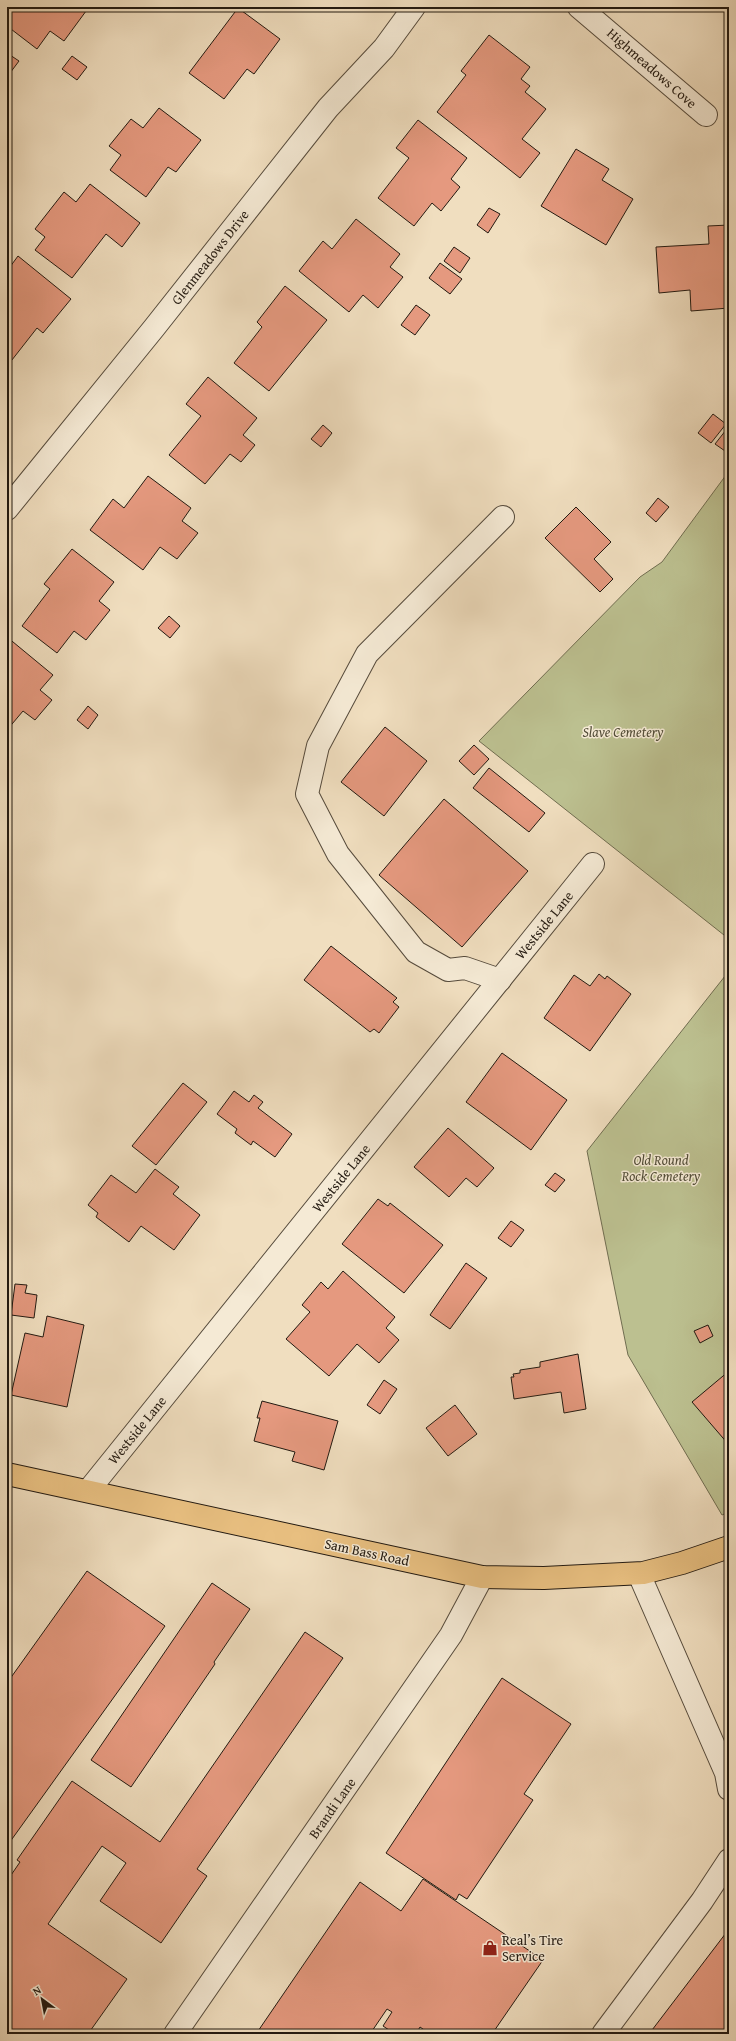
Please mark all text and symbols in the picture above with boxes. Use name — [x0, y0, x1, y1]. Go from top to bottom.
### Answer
street label: Highmeadows Cove — [603, 23, 702, 113]
street label: Glenmeadows Drive — [167, 205, 254, 309]
park label: Slave Cemetery — [583, 722, 664, 742]
street label: Westside Lane — [510, 886, 578, 964]
street label: Westside Lane — [307, 1139, 375, 1217]
park label: Old Round Rock Cemetery — [621, 1150, 701, 1186]
street label: Westside Lane — [103, 1391, 171, 1469]
street label: Sam Bass Road — [323, 1533, 412, 1571]
street label: Brandi Lane — [304, 1773, 361, 1843]
place label: Real’s Tire Service — [502, 1930, 564, 1966]
shop icon: Real’s Tire Service — [481, 1939, 499, 1957]
north arrow — [22, 1979, 62, 2019]
text: N — [29, 1981, 45, 1999]

